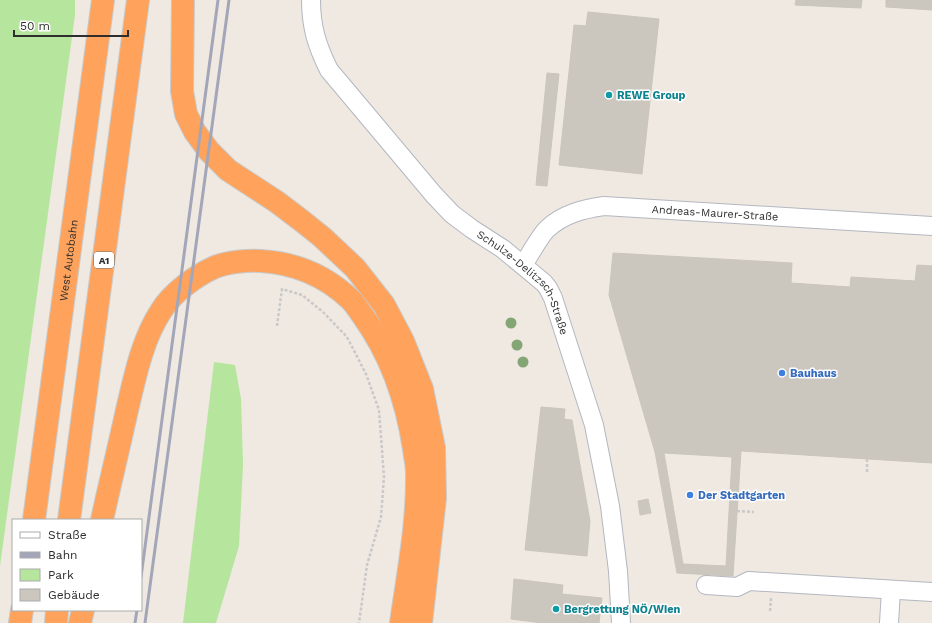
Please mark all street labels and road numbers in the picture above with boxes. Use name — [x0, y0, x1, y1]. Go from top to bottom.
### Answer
street label: Andreas-Maurer-Straße — [651, 203, 779, 224]
street label: West Autobahn — [57, 219, 81, 302]
street label: Schulze-Delitzsch-Straße — [474, 228, 570, 336]
road number: A1 — [94, 252, 114, 268]

